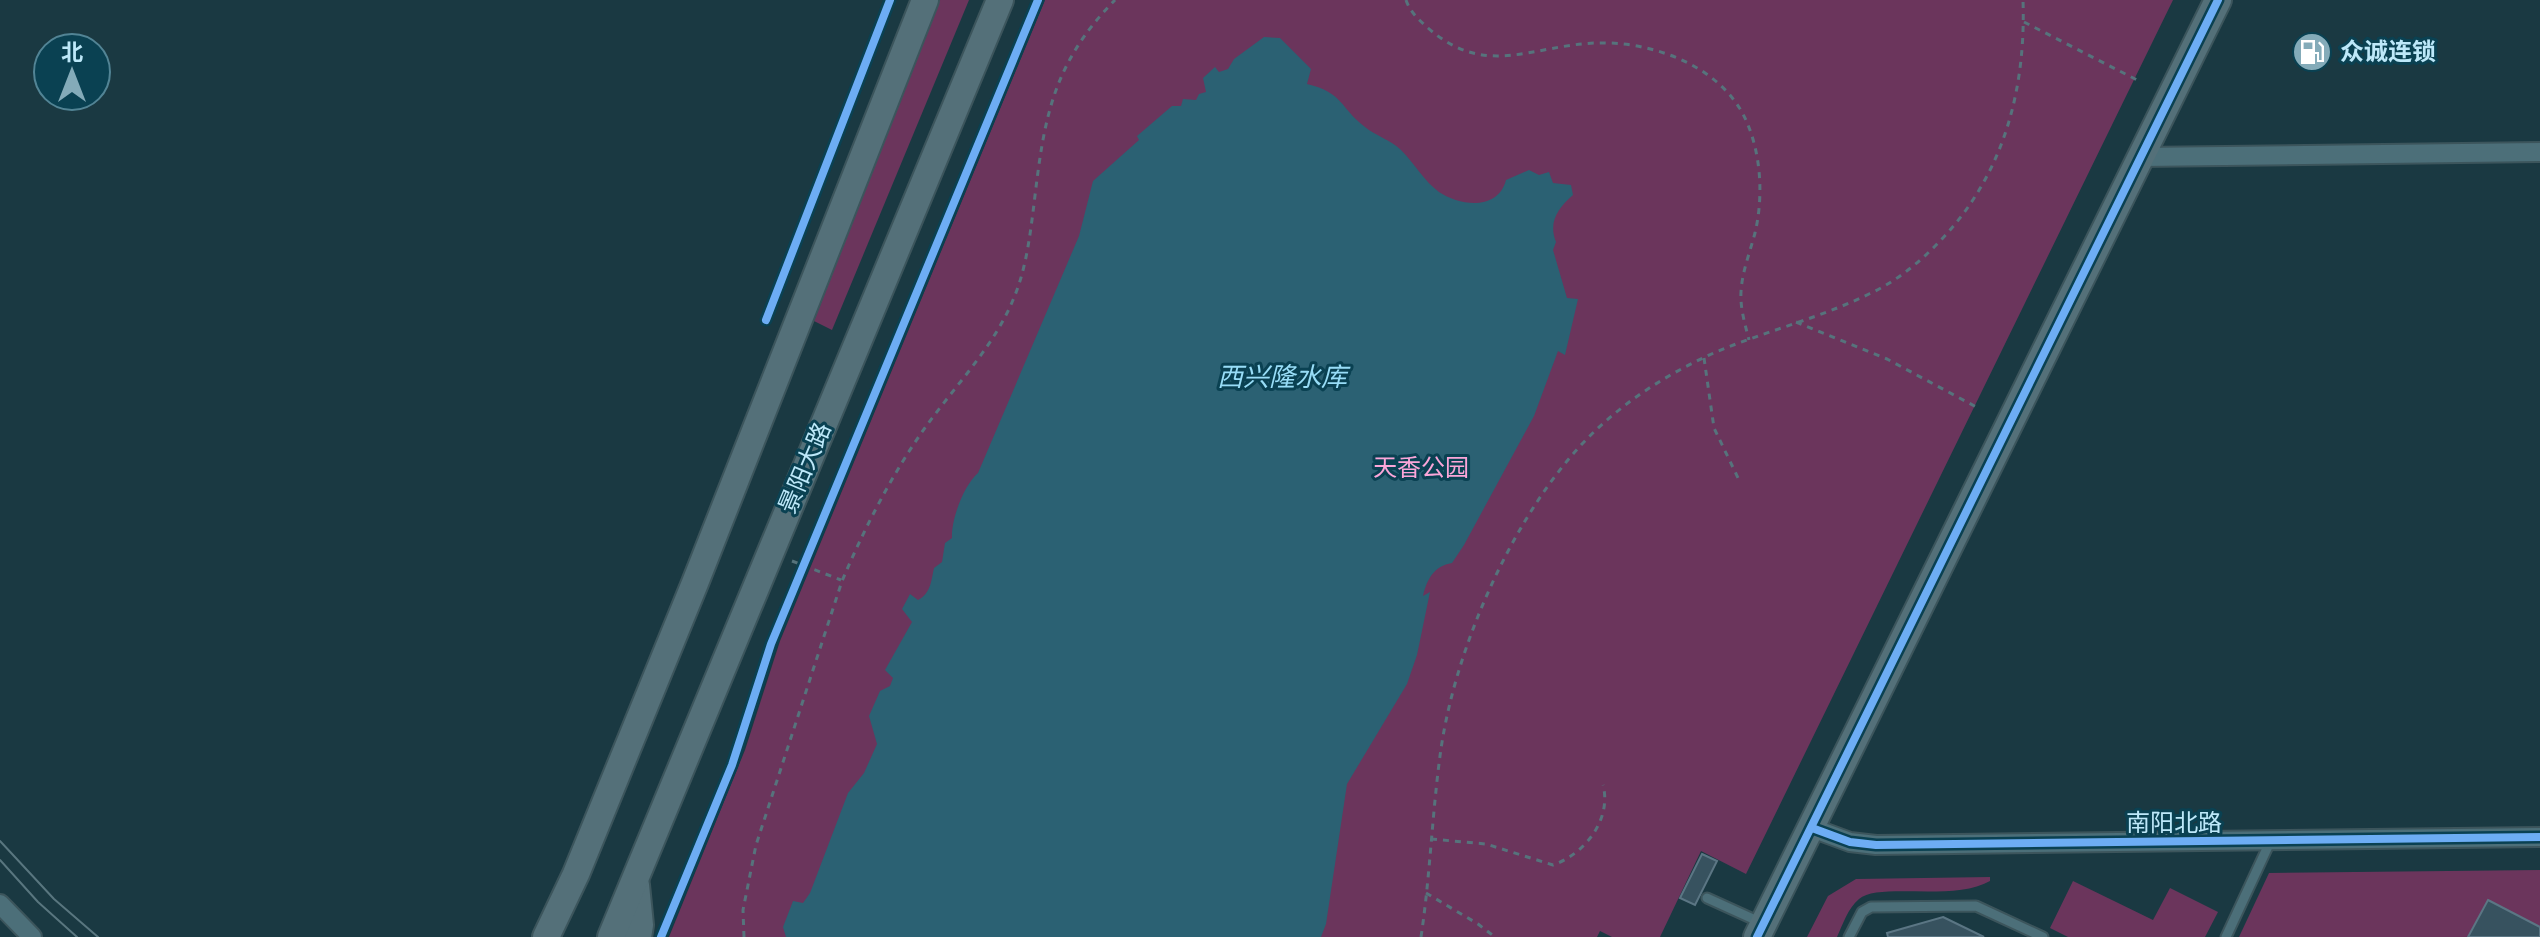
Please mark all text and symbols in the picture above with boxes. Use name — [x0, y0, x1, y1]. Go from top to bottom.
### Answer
fuel station icon: 众诚连锁 — [2291, 31, 2333, 73]
north arrow — [32, 32, 112, 112]
place label: 众诚连锁 — [2340, 36, 2436, 67]
text: 北 — [61, 38, 83, 67]
water label: 西兴隆水库 — [1217, 360, 1351, 394]
street label: 景阳大路 — [772, 418, 838, 518]
park label: 天香公园 — [1373, 452, 1469, 483]
street label: 南阳北路 — [2126, 807, 2222, 838]

